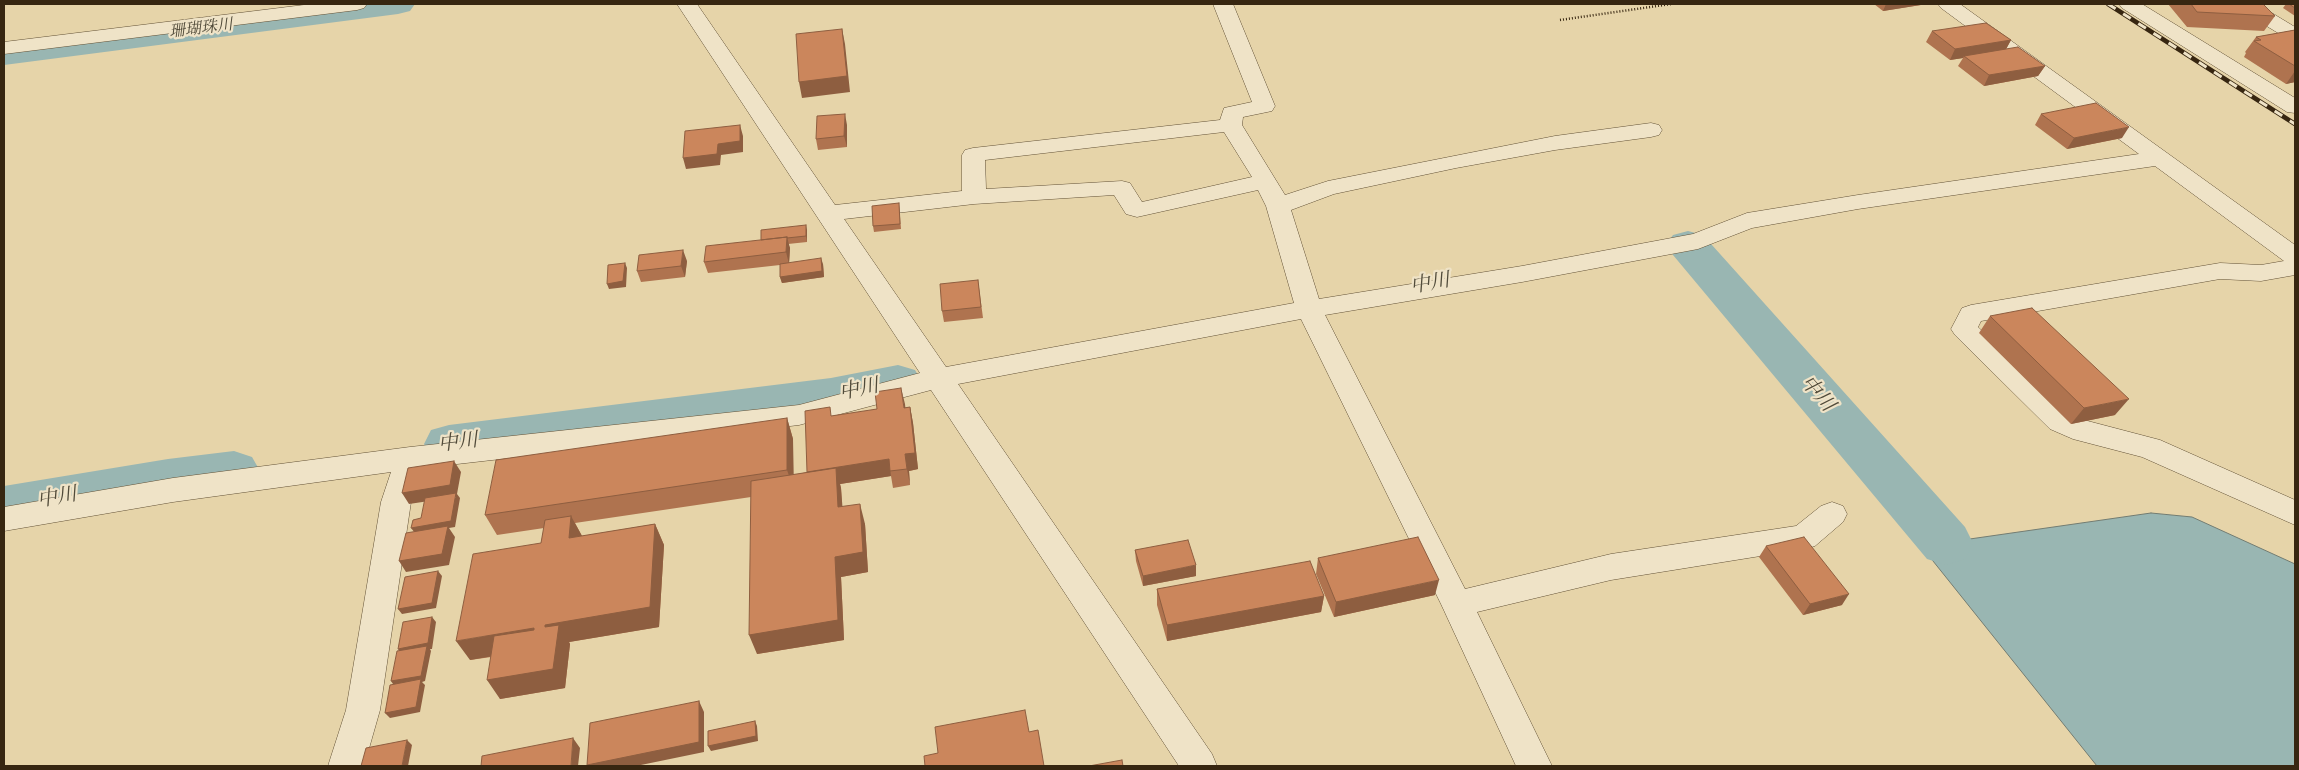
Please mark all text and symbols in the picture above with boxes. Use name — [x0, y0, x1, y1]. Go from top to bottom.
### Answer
water label: 珊瑚珠川 — [168, 16, 234, 42]
water label: 中川 — [1408, 269, 1452, 299]
water label: 中川 — [1795, 371, 1839, 417]
water label: 中川 — [837, 374, 881, 406]
water label: 中川 — [437, 429, 479, 457]
water label: 中川 — [35, 483, 79, 513]

